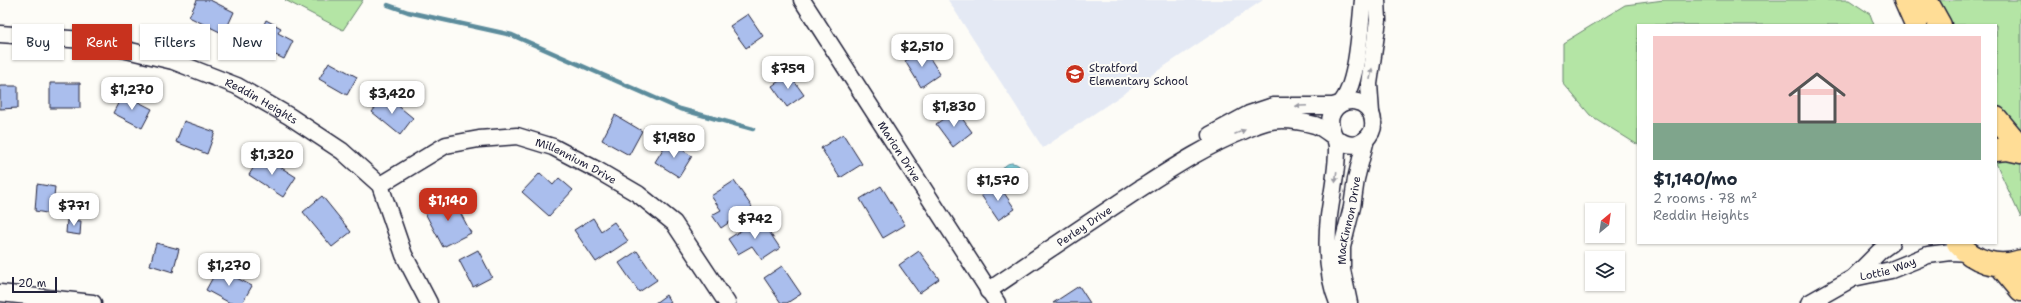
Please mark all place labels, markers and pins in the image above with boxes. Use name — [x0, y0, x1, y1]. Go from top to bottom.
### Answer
pin: $2,510 — [889, 34, 955, 68]
pin: $759 — [764, 56, 812, 90]
place label: Stratford Elementary School — [1089, 61, 1189, 89]
school or university icon: Stratford Elementary School — [1064, 63, 1086, 85]
pin: $1,270 — [99, 77, 165, 111]
pin: $3,420 — [359, 81, 425, 115]
pin: $1,830 — [921, 94, 987, 128]
pin: $1,980 — [641, 125, 707, 159]
pin: $1,320 — [239, 142, 305, 176]
pin: $1,570 — [965, 168, 1031, 202]
pin: $1,140 — [415, 188, 481, 222]
pin: $771 — [50, 193, 98, 227]
pin: $742 — [731, 206, 779, 240]
pin: $1,270 — [196, 253, 262, 287]

